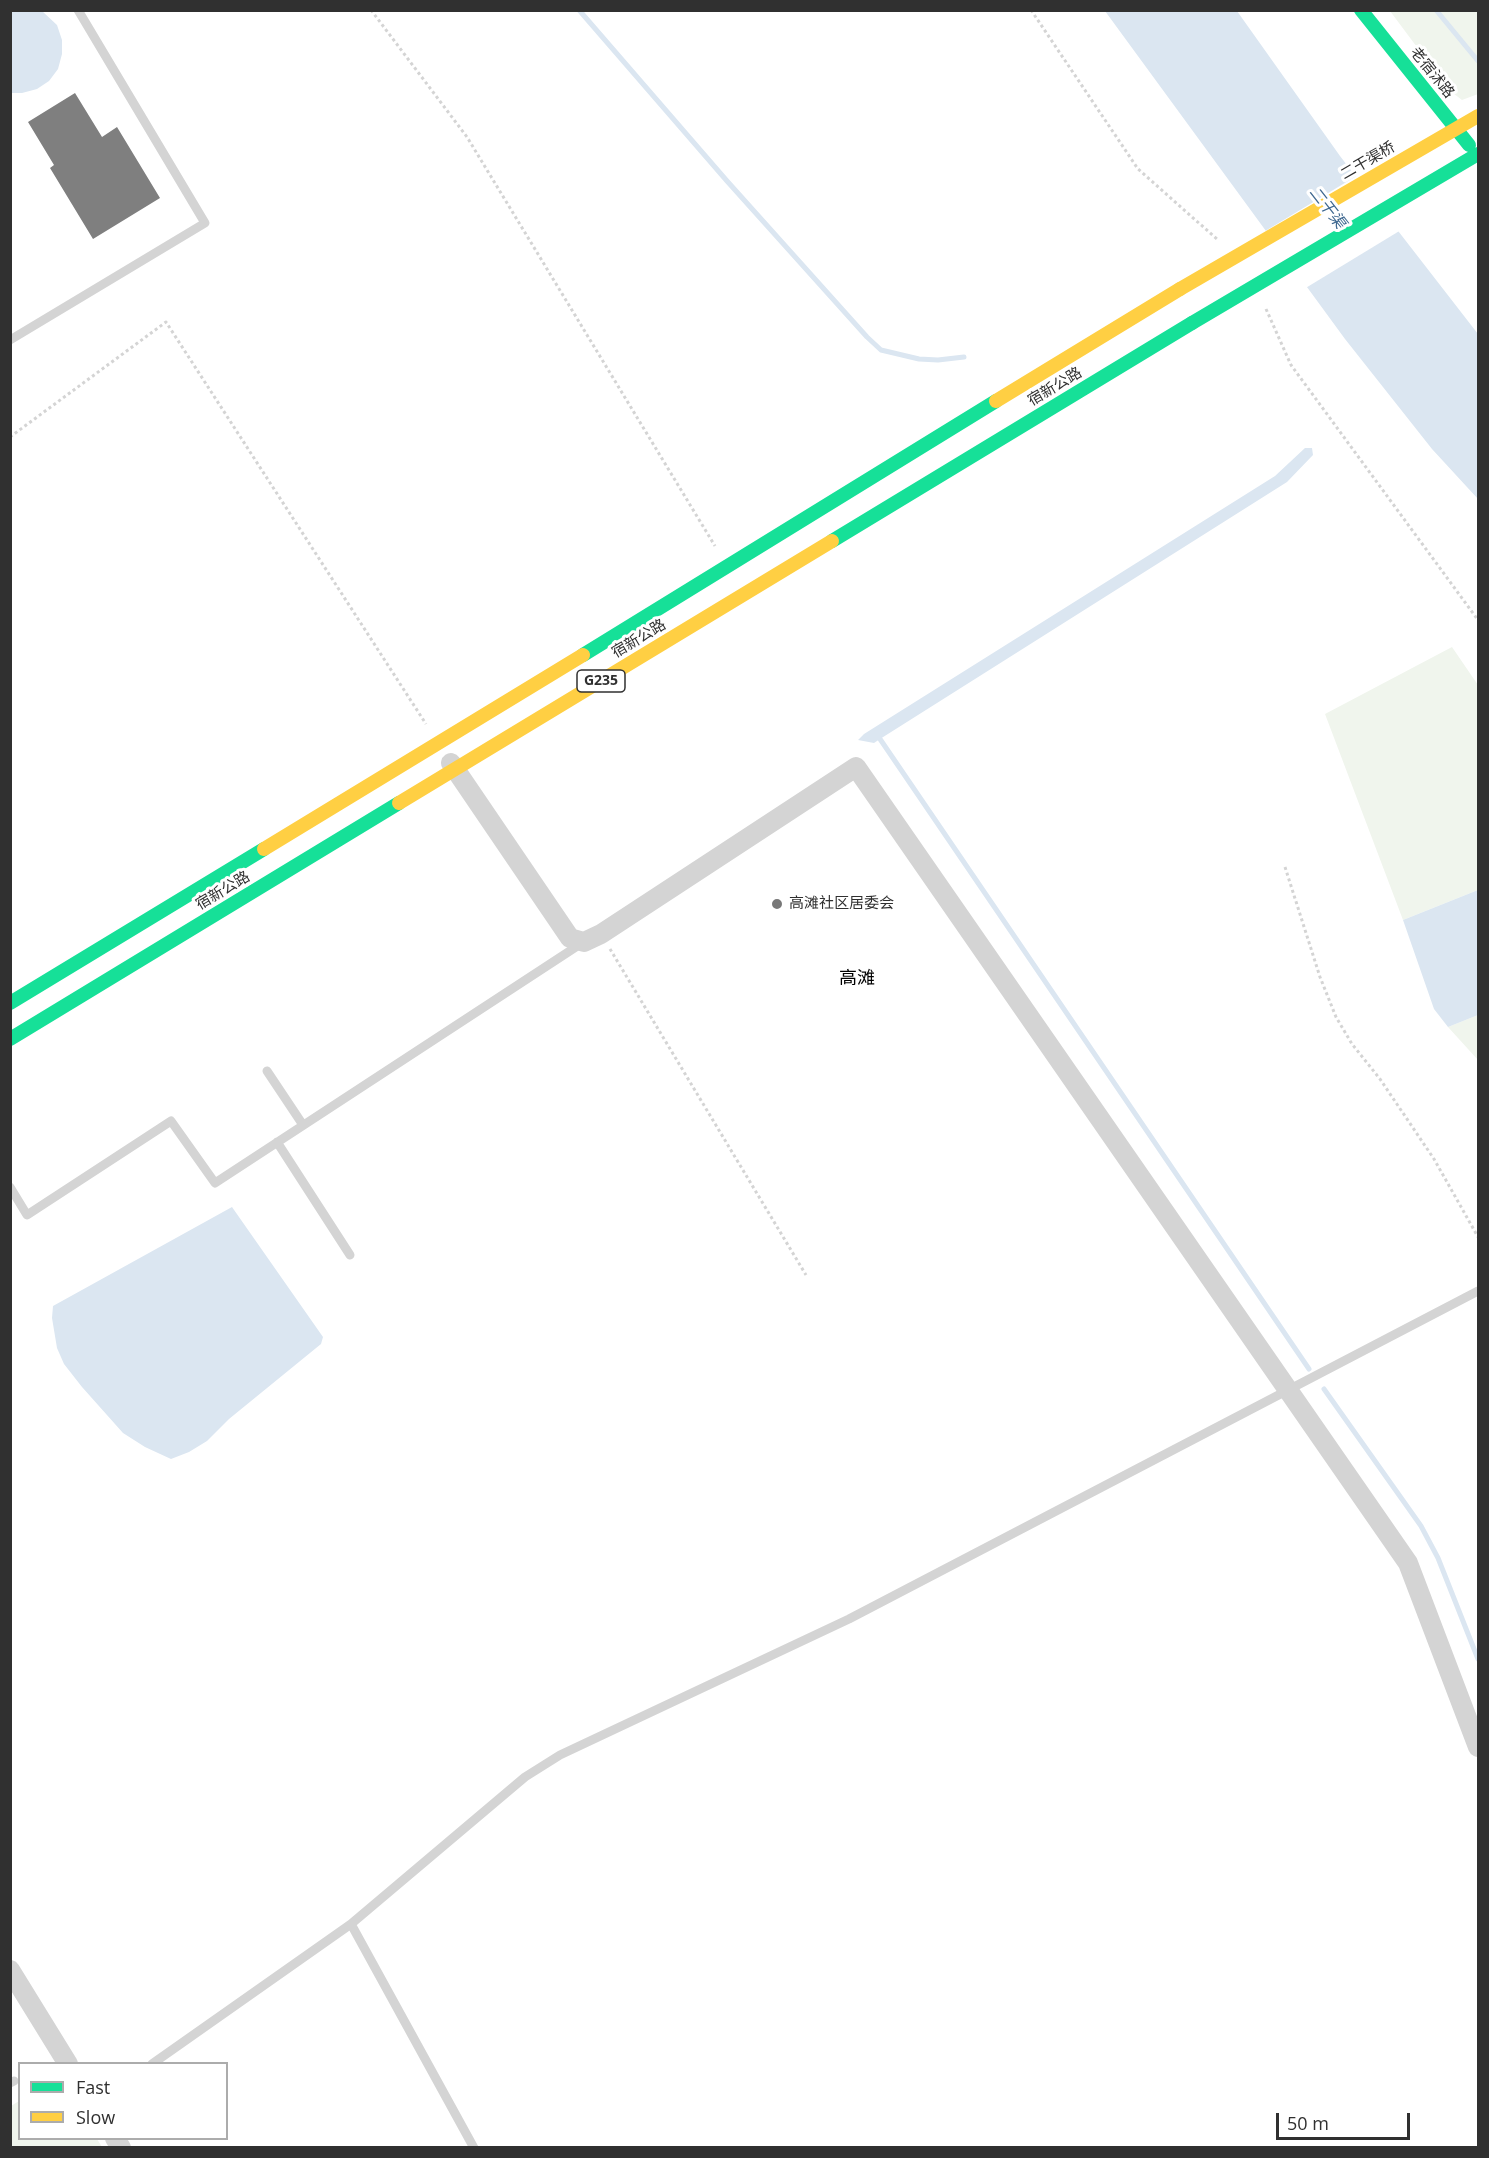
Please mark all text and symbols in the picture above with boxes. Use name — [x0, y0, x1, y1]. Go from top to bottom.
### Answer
street label: 老宿沭路 — [1406, 44, 1458, 102]
street label: 二干渠桥 — [1338, 138, 1398, 184]
water label: 二干渠 — [1305, 183, 1349, 233]
street label: 宿新公路 — [1025, 364, 1085, 410]
street label: 宿新公路 — [609, 616, 669, 662]
road number: G235 — [577, 670, 625, 692]
street label: 宿新公路 — [193, 868, 253, 914]
place label: 高滩社区居委会 — [789, 895, 894, 913]
marker: 高滩社区居委会 — [770, 897, 784, 911]
district label: 高滩 — [839, 968, 875, 990]
legend — [18, 2062, 228, 2140]
text: Fast — [76, 2075, 110, 2099]
scale bar — [1279, 2101, 1412, 2139]
text: Slow — [76, 2105, 115, 2129]
text: 50 m — [1287, 2111, 1329, 2135]

